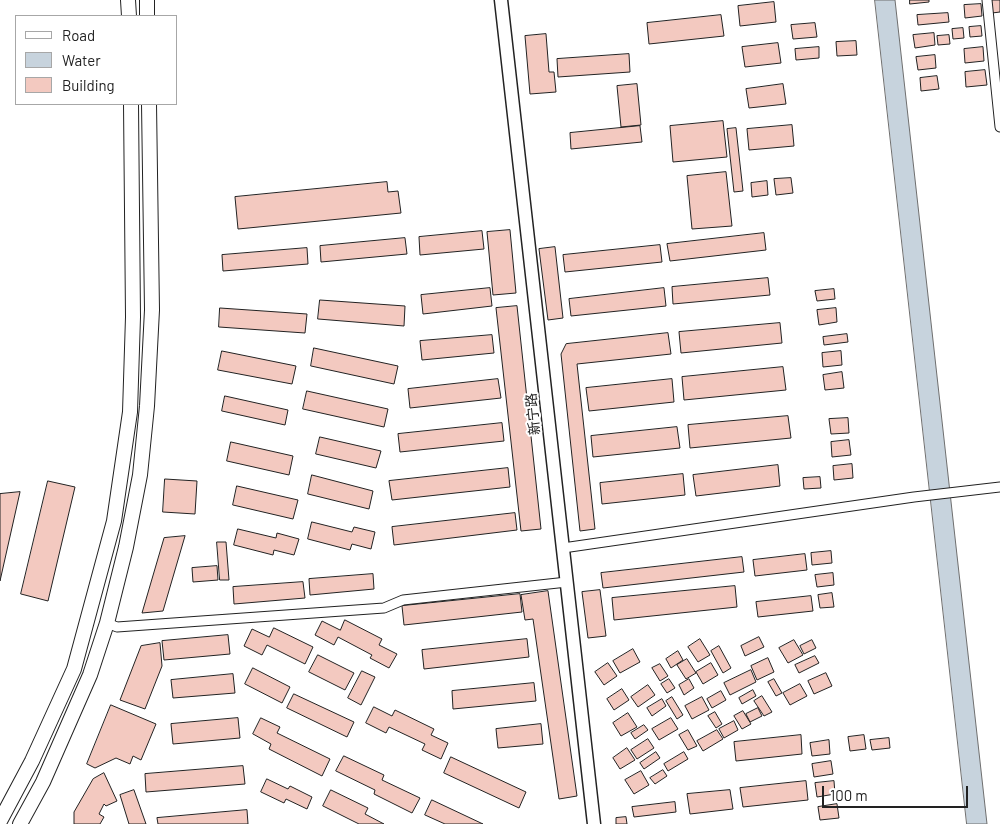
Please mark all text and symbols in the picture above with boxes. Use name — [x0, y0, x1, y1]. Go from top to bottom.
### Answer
legend — [15, 15, 178, 105]
text: Road — [62, 26, 95, 44]
text: Water — [62, 51, 101, 69]
text: Building — [62, 76, 115, 94]
street label: 新宁路 — [522, 392, 544, 436]
scale bar — [825, 776, 971, 808]
text: 100 m — [830, 786, 868, 804]

